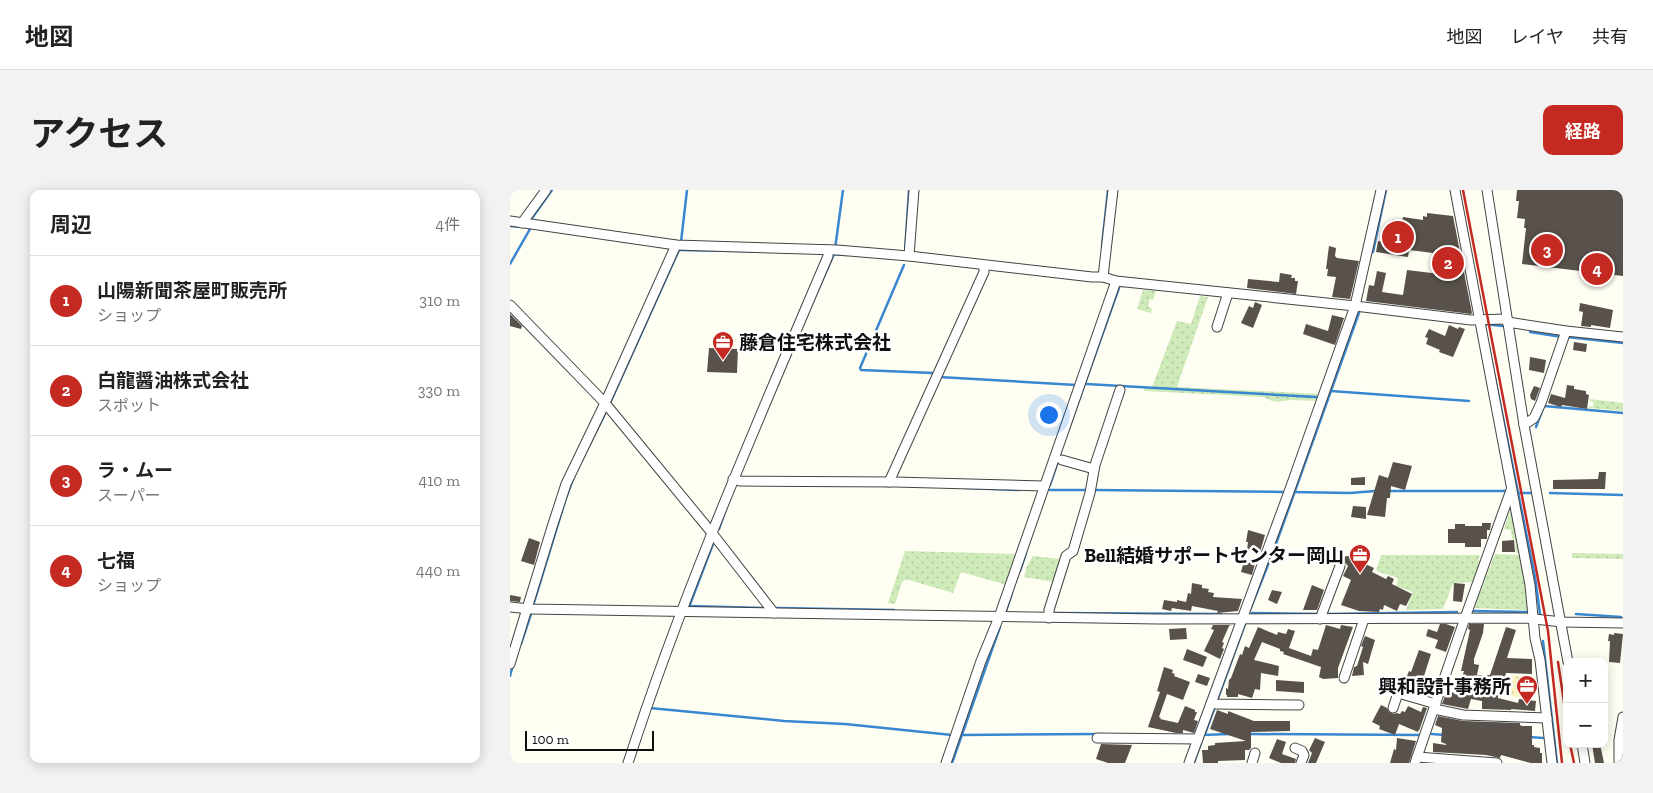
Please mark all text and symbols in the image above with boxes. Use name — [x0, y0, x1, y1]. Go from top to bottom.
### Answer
text: 地図 — [25, 22, 73, 51]
text: 地図 — [1447, 26, 1483, 48]
text: レイヤ — [1511, 26, 1564, 48]
text: 共有 — [1592, 26, 1628, 48]
button: 経路 — [1543, 105, 1623, 155]
text: アクセス — [30, 113, 168, 155]
text: 周辺 — [50, 212, 92, 237]
text: 4件 — [435, 215, 460, 234]
pin: 1 — [1382, 218, 1414, 256]
pin: 3 — [1531, 231, 1563, 269]
pin: 2 — [1432, 244, 1464, 282]
pin: 4 — [1581, 250, 1613, 288]
text: 山陽新聞茶屋町販売所 — [97, 279, 287, 302]
text: 1 — [63, 291, 69, 310]
text: 310 m — [419, 291, 460, 310]
text: ショップ — [97, 306, 161, 325]
office icon: 藤倉住宅株式会社 — [711, 330, 735, 361]
place label: 藤倉住宅株式会社 — [739, 331, 891, 354]
text: 白龍醤油株式会社 — [97, 369, 249, 392]
text: 2 — [62, 381, 70, 400]
text: 330 m — [418, 381, 460, 400]
text: スポット — [97, 396, 161, 415]
your location — [1036, 402, 1062, 428]
text: ラ・ムー — [97, 459, 173, 482]
text: 3 — [62, 471, 70, 490]
text: 410 m — [419, 471, 460, 490]
text: スーパー — [97, 486, 161, 505]
office icon: Bell結婚サポートセンター岡山 — [1348, 543, 1372, 574]
place label: Bell結婚サポートセンター岡山 — [1084, 544, 1344, 567]
text: 七福 — [97, 549, 135, 572]
text: 4 — [61, 561, 71, 580]
text: 440 m — [416, 561, 460, 580]
text: ショップ — [97, 576, 161, 595]
map controls — [1563, 658, 1608, 748]
button: + — [1563, 658, 1608, 703]
office icon: 興和設計事務所 — [1515, 674, 1539, 705]
place label: 興和設計事務所 — [1378, 675, 1511, 698]
button: − — [1563, 703, 1608, 748]
scale bar — [525, 728, 654, 751]
text: 100 m — [532, 731, 569, 748]

